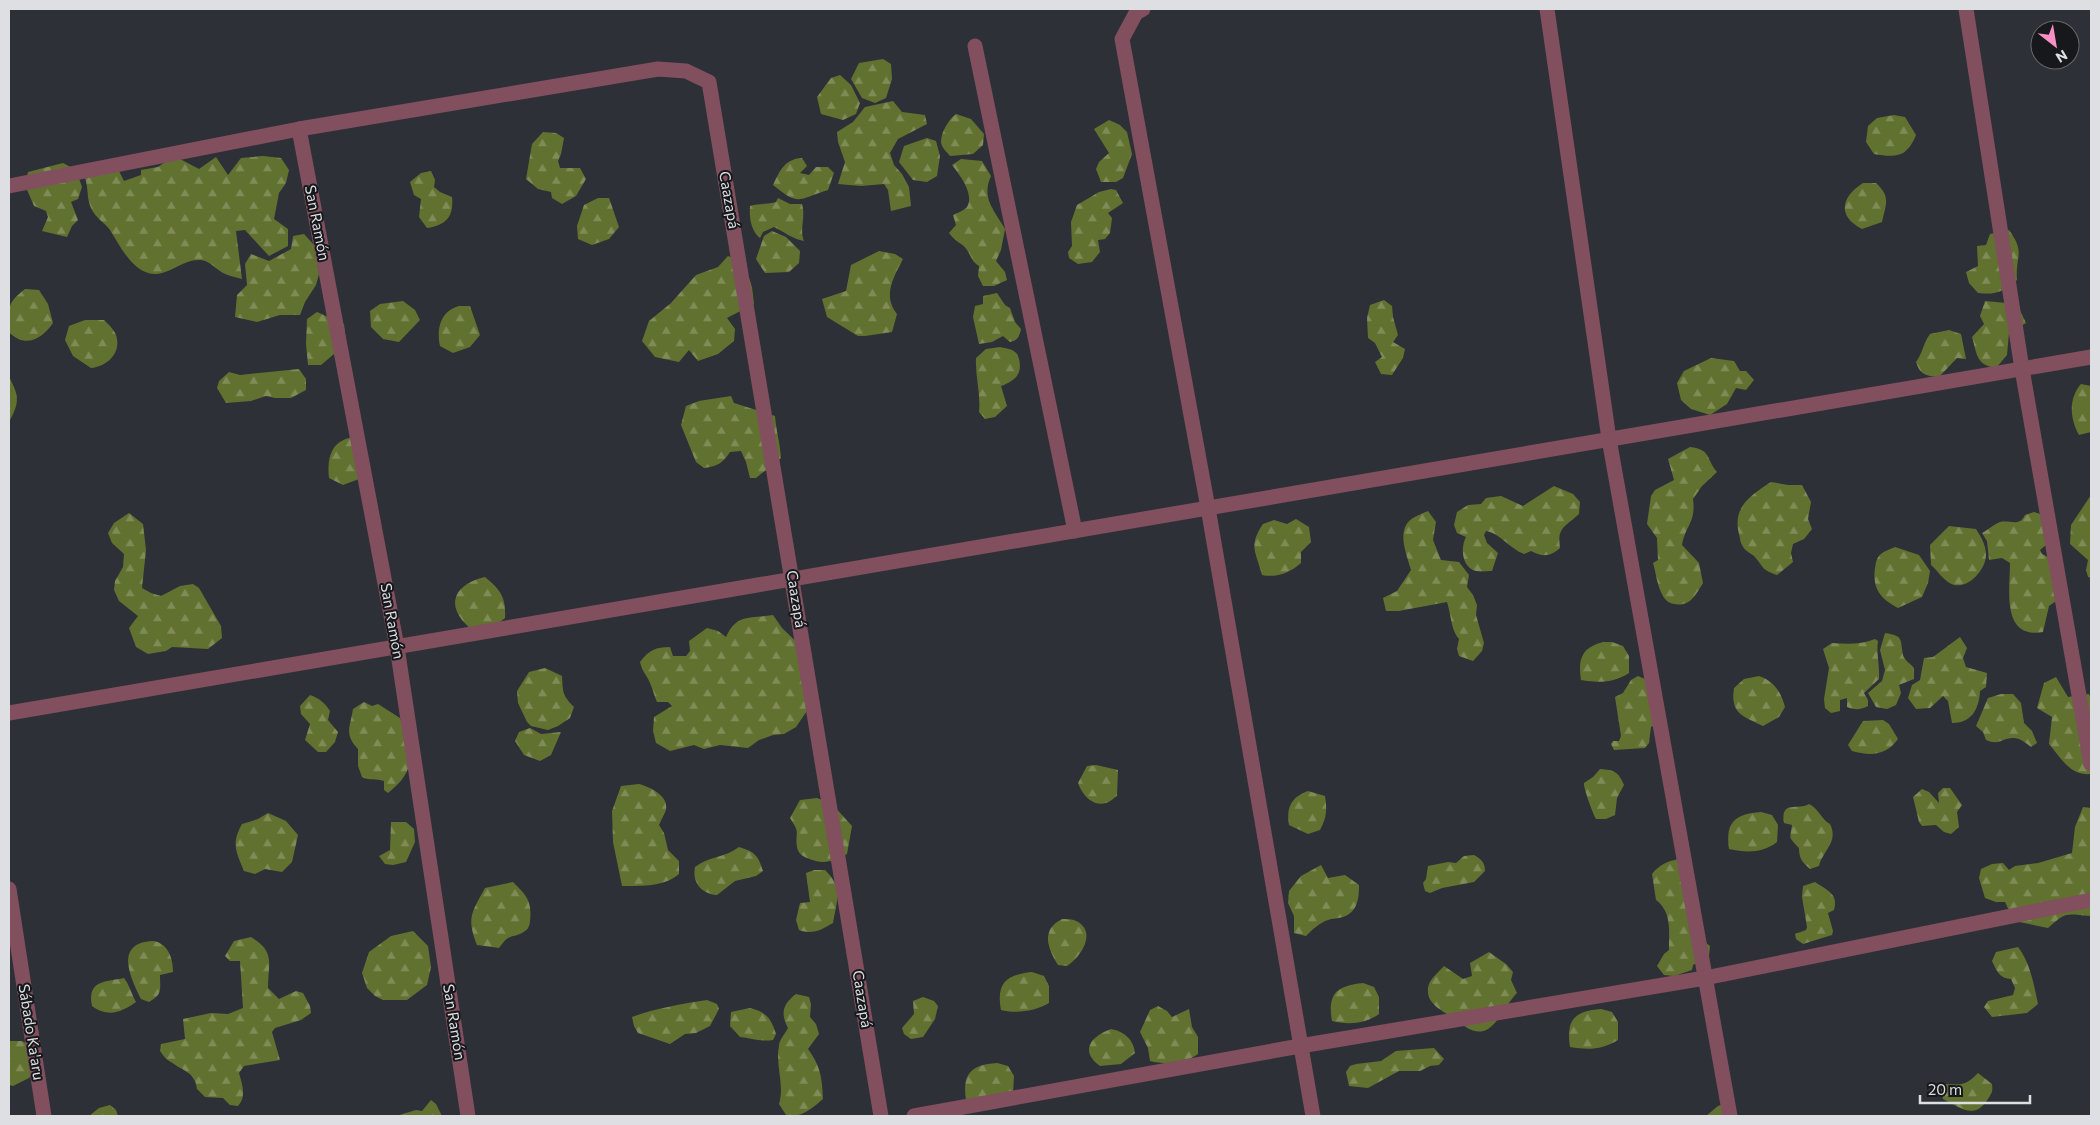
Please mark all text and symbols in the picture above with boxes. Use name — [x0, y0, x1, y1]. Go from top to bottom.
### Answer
north arrow — [2030, 20, 2080, 70]
text: N — [2053, 47, 2071, 67]
street label: Caazapá — [716, 170, 744, 230]
street label: San Ramón — [302, 183, 334, 262]
street label: Caazapá — [784, 569, 810, 629]
street label: San Ramón — [377, 582, 408, 660]
street label: Caazapá — [850, 969, 876, 1029]
street label: Sábado Ka'aru — [16, 983, 48, 1081]
street label: San Ramón — [440, 983, 470, 1061]
scale bar — [1920, 1072, 2030, 1104]
text: 20 m — [1928, 1080, 1962, 1098]

